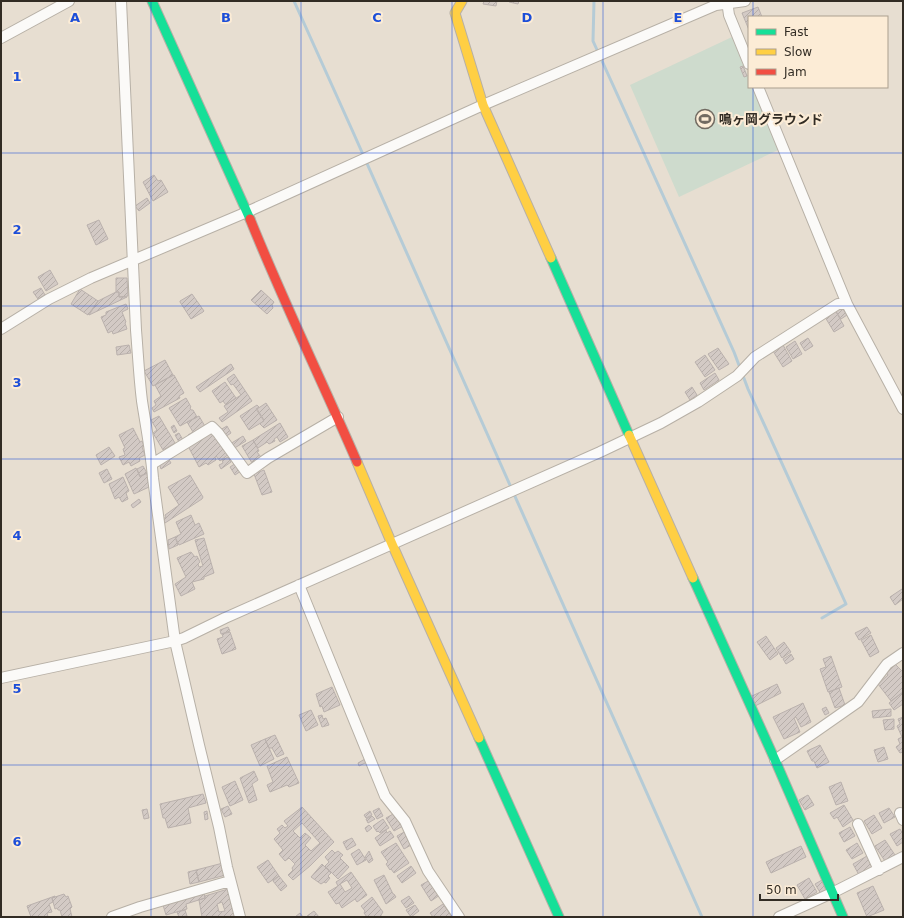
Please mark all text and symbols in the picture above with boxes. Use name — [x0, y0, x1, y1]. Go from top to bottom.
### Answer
text: A — [70, 10, 80, 25]
text: B — [221, 10, 231, 25]
text: C — [372, 10, 382, 25]
text: D — [522, 10, 533, 25]
text: E — [674, 10, 682, 25]
legend — [748, 16, 888, 88]
text: Fast — [784, 25, 808, 39]
text: Slow — [784, 45, 812, 59]
text: Jam — [783, 65, 807, 79]
text: 1 — [12, 69, 22, 84]
sports icon: 鳴ヶ岡グラウンド — [694, 108, 716, 130]
place label: 鳴ヶ岡グラウンド — [719, 112, 823, 127]
text: 2 — [12, 222, 22, 237]
text: 3 — [12, 375, 22, 390]
text: 4 — [12, 528, 22, 543]
text: 5 — [12, 681, 22, 696]
text: 6 — [12, 834, 22, 849]
scale bar — [760, 876, 838, 902]
text: 50 m — [766, 883, 797, 897]

